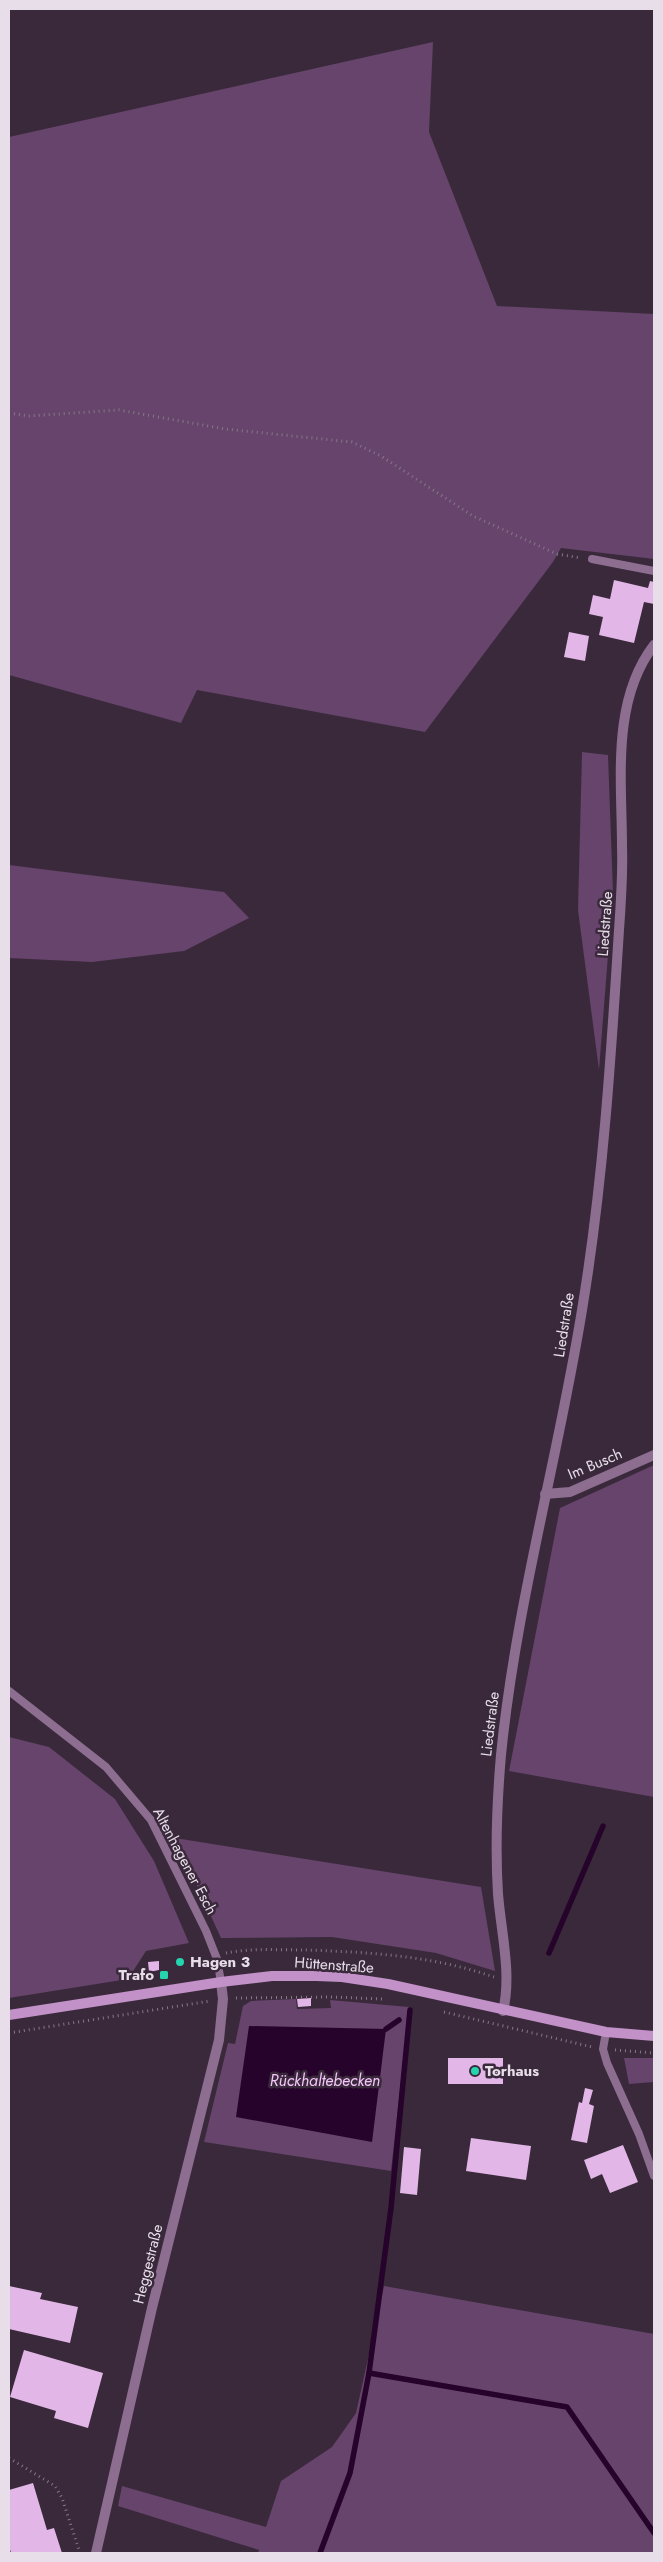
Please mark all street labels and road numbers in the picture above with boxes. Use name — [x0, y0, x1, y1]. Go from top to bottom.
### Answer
street label: Liedstraße — [592, 890, 618, 957]
street label: Liedstraße — [548, 1291, 580, 1359]
street label: Im Busch — [564, 1443, 626, 1485]
street label: Liedstraße — [475, 1690, 505, 1758]
street label: Altenhagener Esch — [147, 1804, 223, 1918]
street label: Hüttenstraße — [294, 1951, 375, 1979]
street label: Heggestraße — [127, 2222, 169, 2306]

